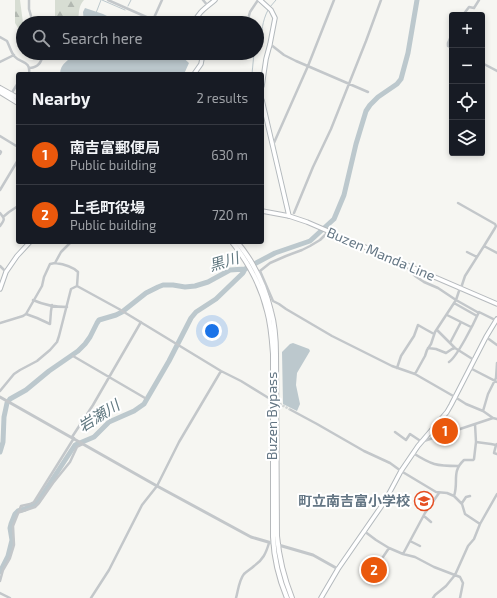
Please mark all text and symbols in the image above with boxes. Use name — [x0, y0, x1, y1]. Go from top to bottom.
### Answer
map controls — [449, 12, 485, 156]
button: + — [449, 12, 485, 48]
search box — [16, 16, 264, 60]
icon: search — [30, 27, 52, 49]
text: Search here — [62, 29, 143, 47]
button: − — [449, 48, 485, 84]
button: locate — [449, 84, 485, 120]
text: Nearby — [32, 88, 90, 108]
text: 2 results — [196, 90, 248, 106]
button: layers — [449, 120, 485, 156]
text: 南吉富郵便局 — [70, 138, 160, 156]
text: 1 — [42, 147, 48, 163]
text: 630 m — [211, 147, 248, 163]
text: Public building — [70, 157, 156, 173]
text: 上毛町役場 — [70, 198, 145, 216]
text: 2 — [41, 207, 49, 223]
text: 720 m — [212, 207, 248, 223]
text: Public building — [70, 217, 156, 233]
street label: Buzen Manda Line — [325, 223, 438, 284]
water label: 黒川 — [207, 247, 243, 274]
your location — [202, 321, 222, 341]
street label: Buzen Bypass — [263, 372, 280, 460]
water label: 岩瀬川 — [75, 395, 124, 435]
pin: 1 — [432, 416, 458, 446]
school or university icon: 町立南吉富小学校 — [413, 490, 435, 512]
place label: 町立南吉富小学校 — [298, 492, 410, 509]
pin: 2 — [361, 555, 387, 585]

